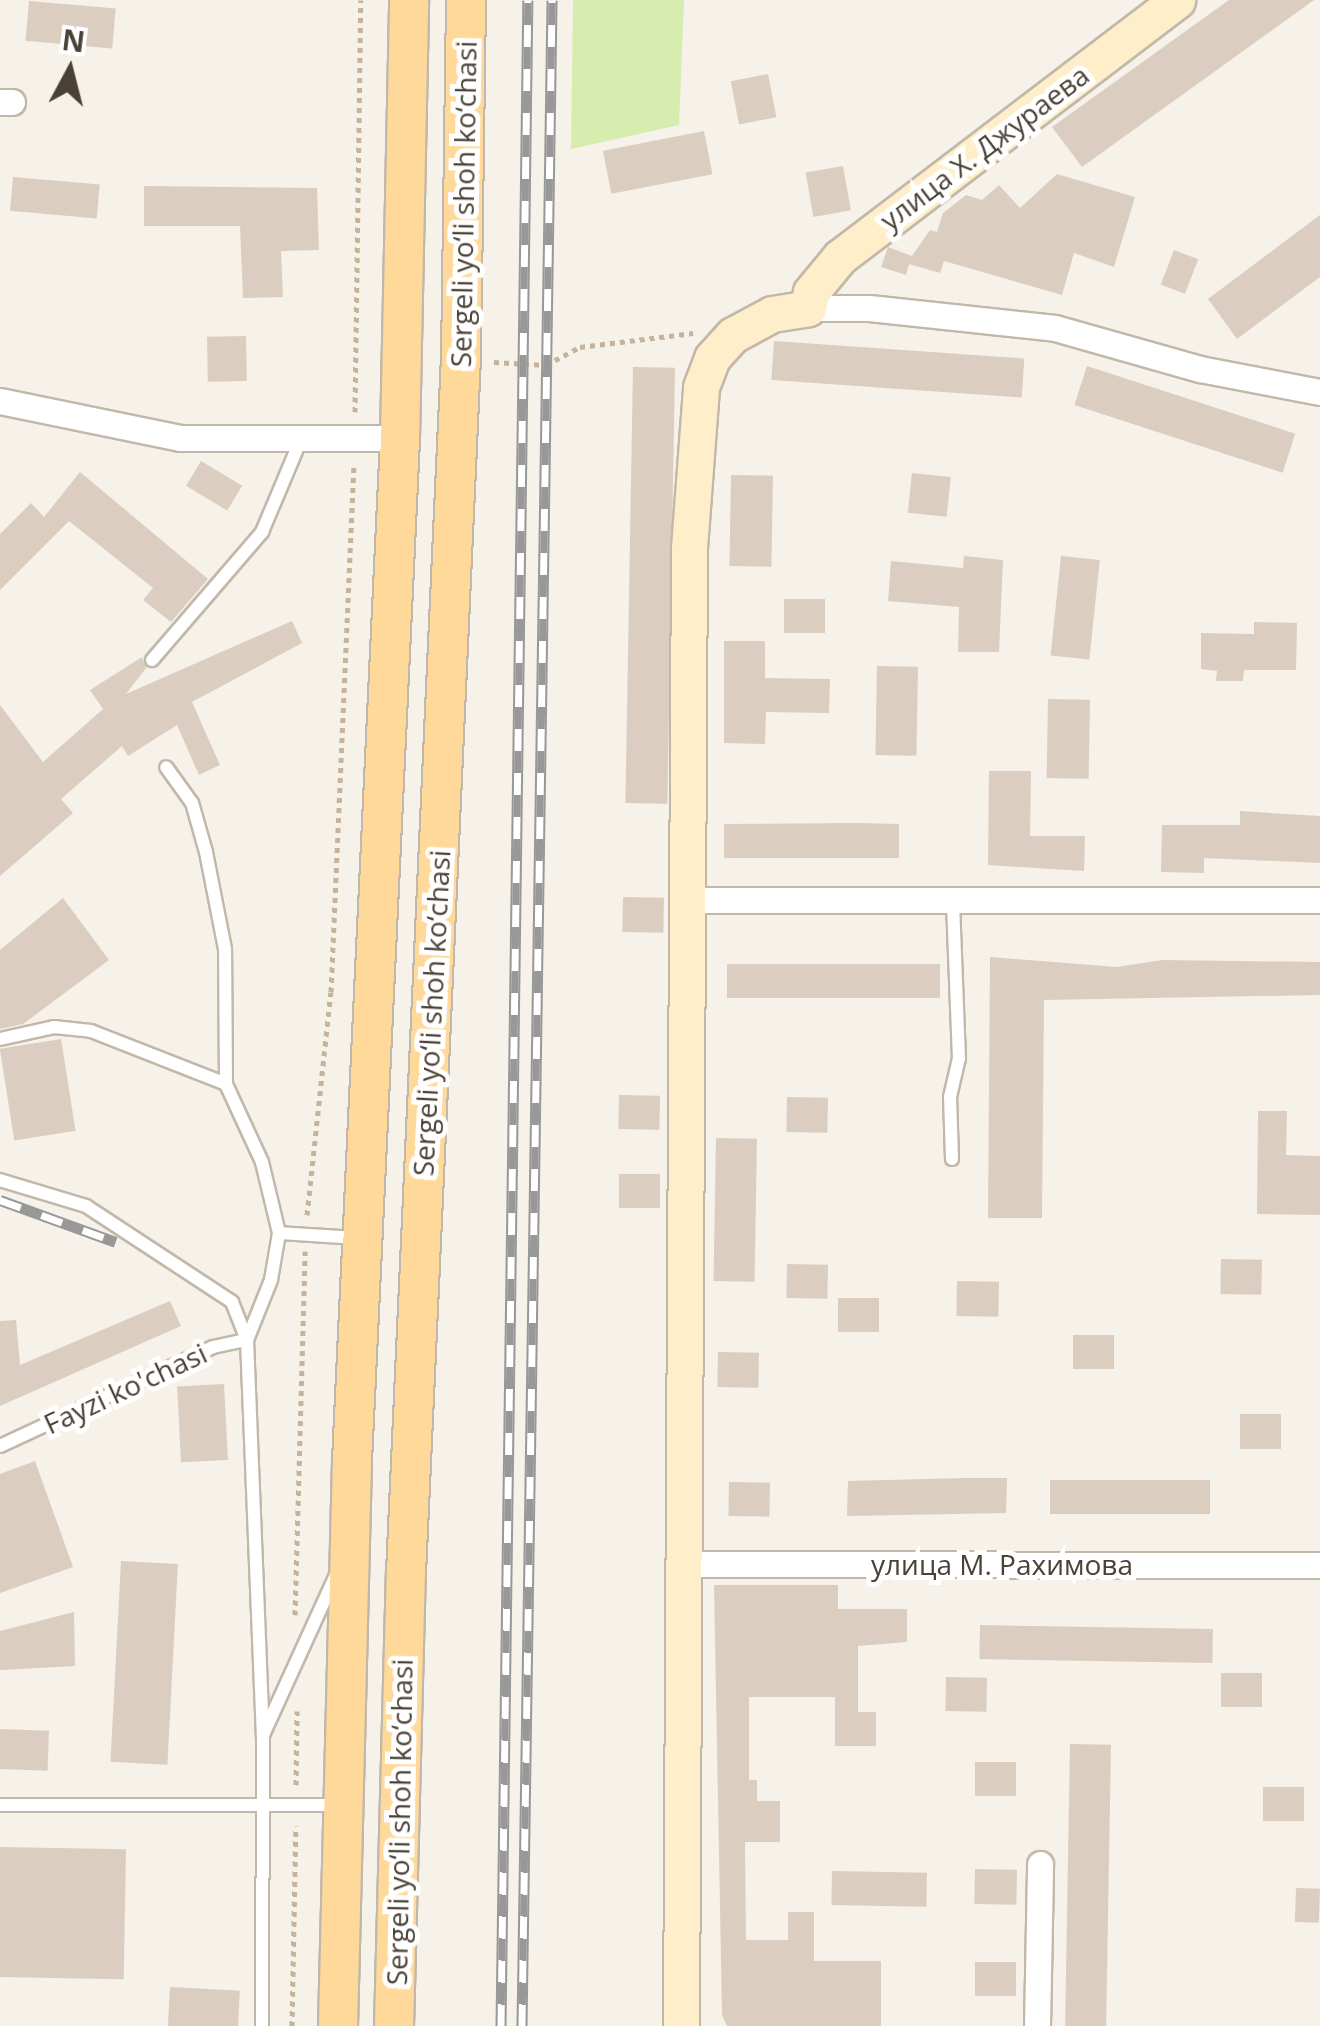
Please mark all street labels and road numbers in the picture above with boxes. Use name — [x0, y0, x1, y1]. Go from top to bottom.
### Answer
street label: Sergeli yo‘li shoh ko‘chasi — [443, 40, 483, 368]
street label: улица Х. Джураева — [873, 58, 1095, 236]
street label: Sergeli yo‘li shoh ko‘chasi — [406, 849, 456, 1177]
street label: Fayzi ko'chasi — [38, 1336, 212, 1440]
street label: улица М. Рахимова — [871, 1547, 1133, 1581]
street label: Sergeli yo‘li shoh ko‘chasi — [379, 1658, 419, 1986]

